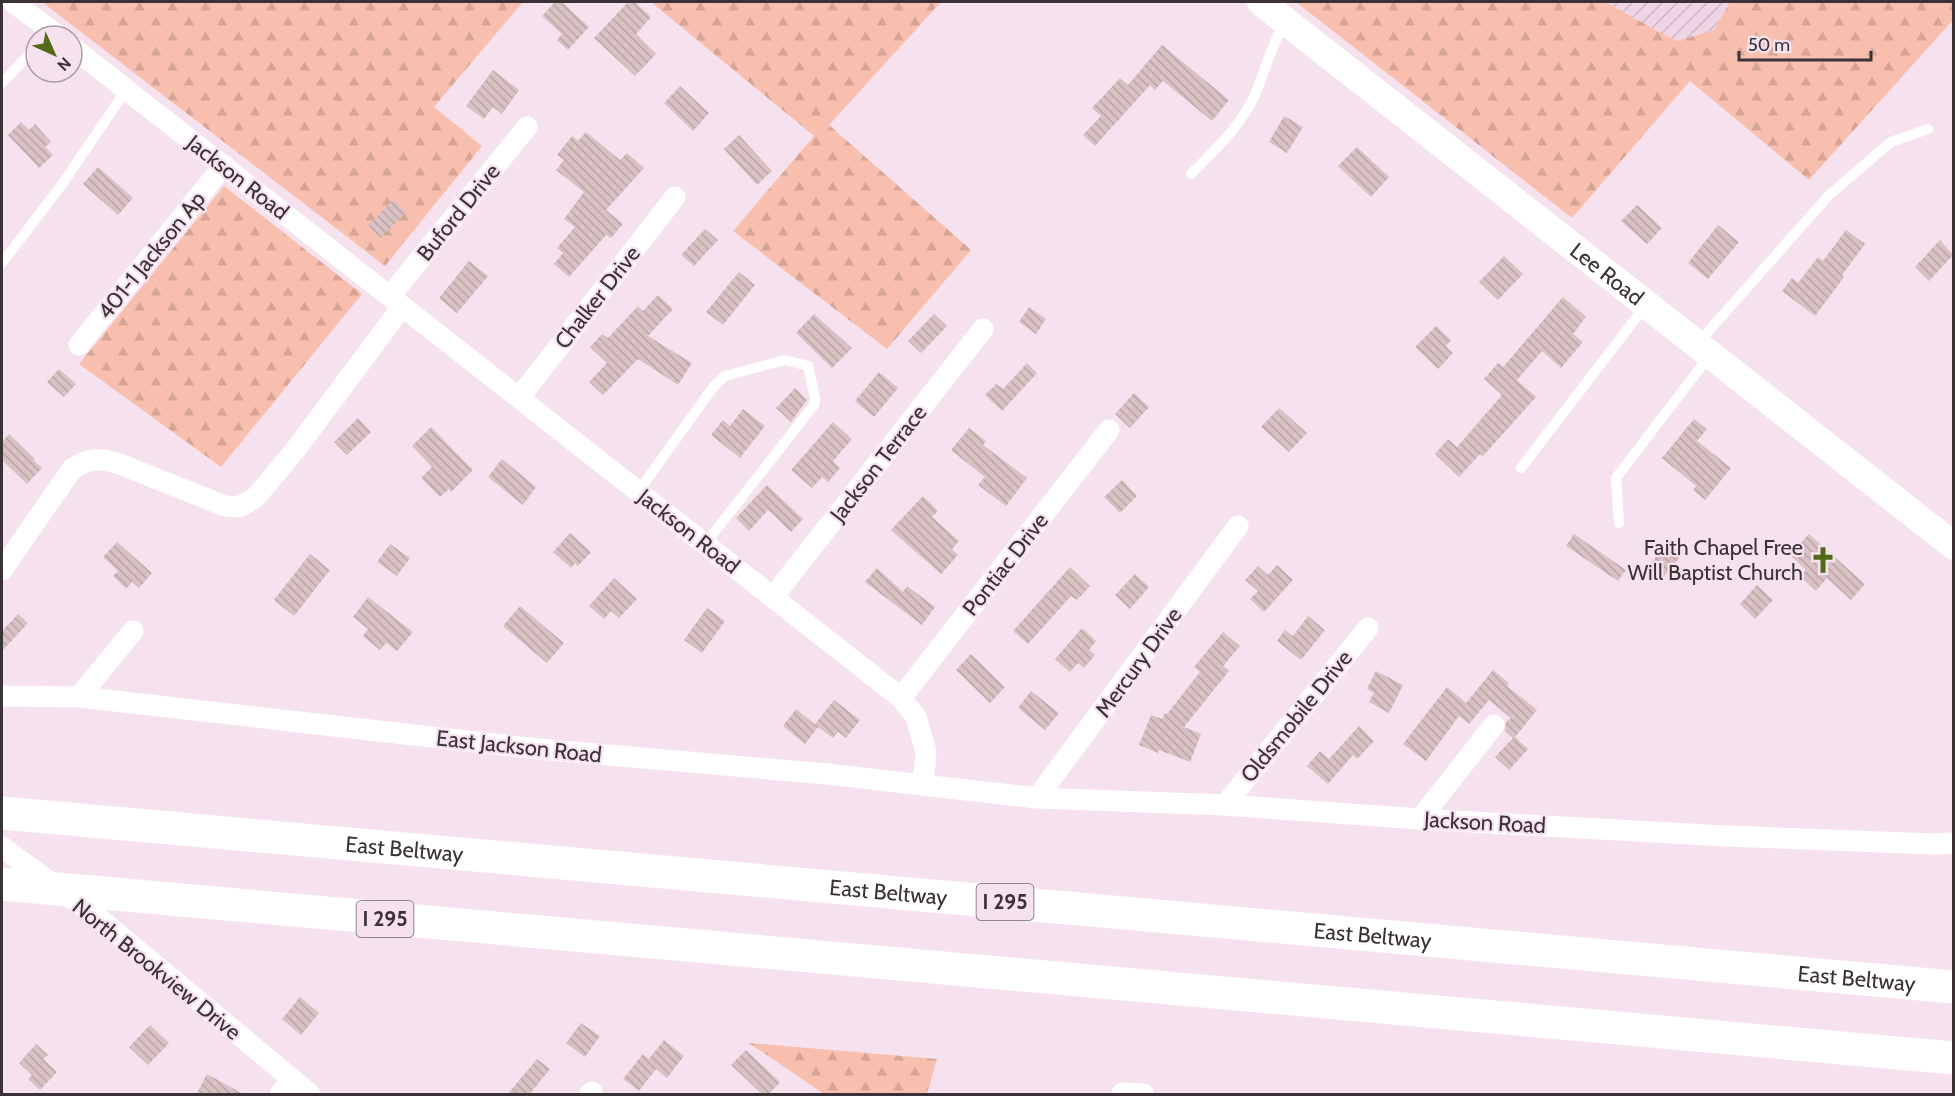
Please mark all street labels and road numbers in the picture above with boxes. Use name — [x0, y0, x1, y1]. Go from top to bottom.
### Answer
street label: Jackson Road — [181, 129, 294, 226]
street label: Buford Drive — [411, 158, 506, 266]
street label: 401-1 Jackson Ap — [92, 186, 211, 325]
street label: Lee Road — [1565, 237, 1649, 311]
street label: Chalker Drive — [549, 240, 646, 354]
street label: Jackson Terrace — [824, 399, 932, 528]
street label: Jackson Road — [632, 483, 745, 580]
street label: Pontiac Drive — [957, 507, 1054, 621]
street label: Mercury Drive — [1089, 602, 1187, 723]
street label: Oldsmobile Drive — [1235, 645, 1358, 788]
street label: East Jackson Road — [435, 724, 603, 769]
street label: Jackson Road — [1422, 806, 1547, 839]
street label: East Beltway — [344, 831, 464, 868]
street label: East Beltway — [828, 874, 949, 911]
road number: I 295 — [976, 884, 1034, 920]
street label: North Brookview Drive — [67, 893, 246, 1046]
road number: I 295 — [356, 901, 414, 937]
street label: East Beltway — [1312, 917, 1433, 954]
street label: East Beltway — [1796, 960, 1917, 998]

